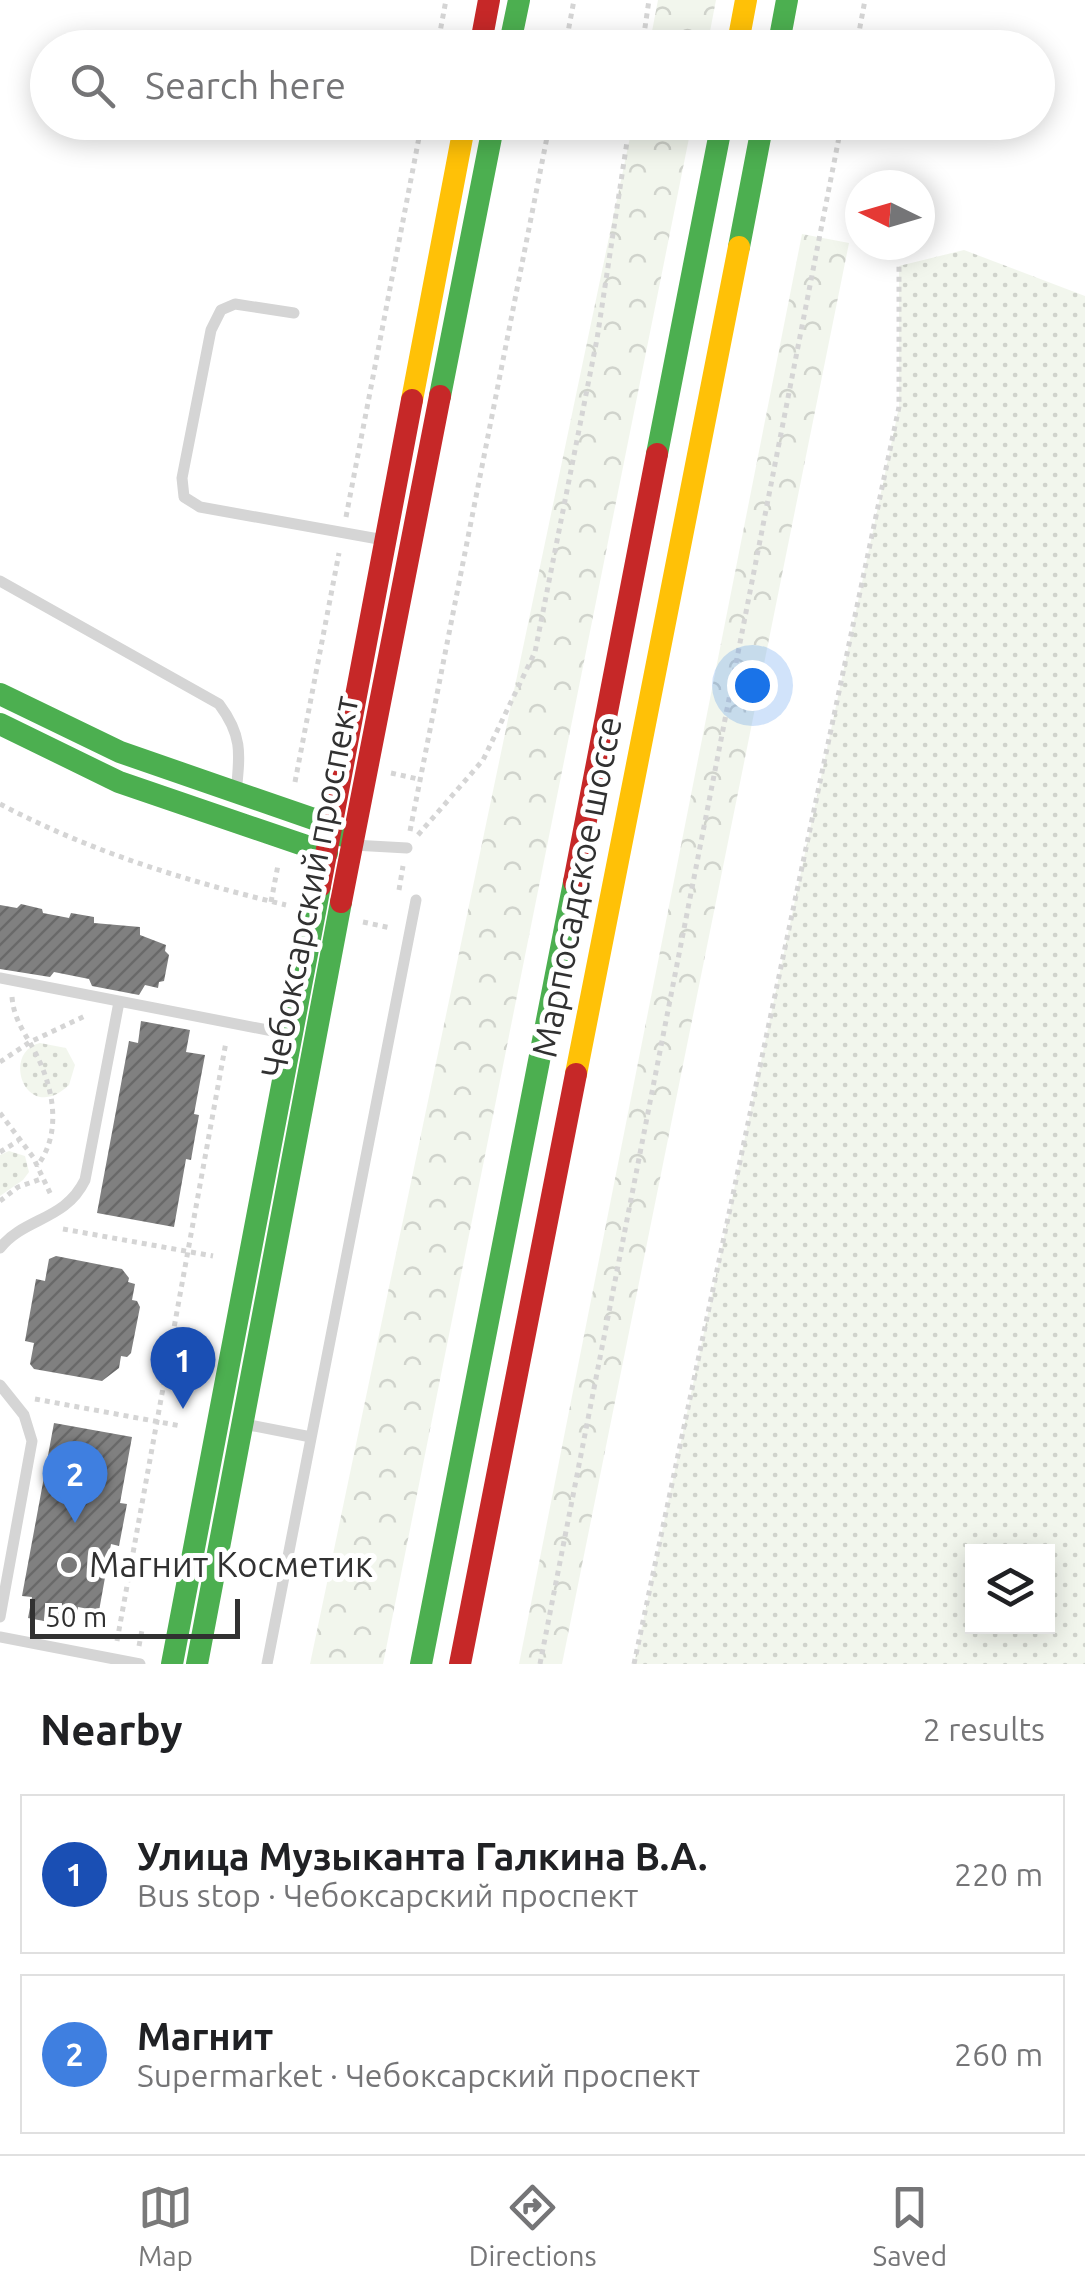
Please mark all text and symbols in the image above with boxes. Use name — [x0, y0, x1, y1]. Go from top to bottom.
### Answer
search box — [30, 30, 1055, 140]
icon: search — [65, 58, 120, 113]
text: Search here — [145, 64, 346, 106]
north arrow — [845, 170, 935, 260]
your location — [727, 660, 778, 711]
street label: Чебоксарский проспект — [252, 692, 366, 1081]
street label: Марпосадское шоссе — [523, 713, 629, 1061]
pin: 1 — [150, 1326, 216, 1409]
pin: 2 — [42, 1440, 108, 1523]
place label: Магнит Косметик — [89, 1544, 373, 1584]
map controls — [965, 1544, 1055, 1634]
button: layers — [965, 1544, 1055, 1634]
marker: Магнит Косметик — [58, 1554, 80, 1576]
scale bar — [30, 1594, 240, 1638]
text: 50 m — [45, 1601, 107, 1632]
text: Nearby — [40, 1706, 183, 1753]
text: 2 results — [923, 1711, 1045, 1747]
text: Улица Музыканта Галкина В.А. — [137, 1835, 707, 1877]
text: 1 — [65, 1856, 84, 1892]
text: 220 m — [954, 1856, 1043, 1892]
text: Bus stop · Чебоксарский проспект — [137, 1877, 638, 1913]
text: Магнит — [137, 2015, 273, 2057]
text: 2 — [65, 2036, 84, 2072]
text: 260 m — [954, 2036, 1043, 2072]
text: Supermarket · Чебоксарский проспект — [137, 2057, 700, 2093]
tab: Map — [138, 2180, 193, 2271]
tab: Directions — [469, 2180, 597, 2271]
tab: Saved — [873, 2180, 947, 2271]

